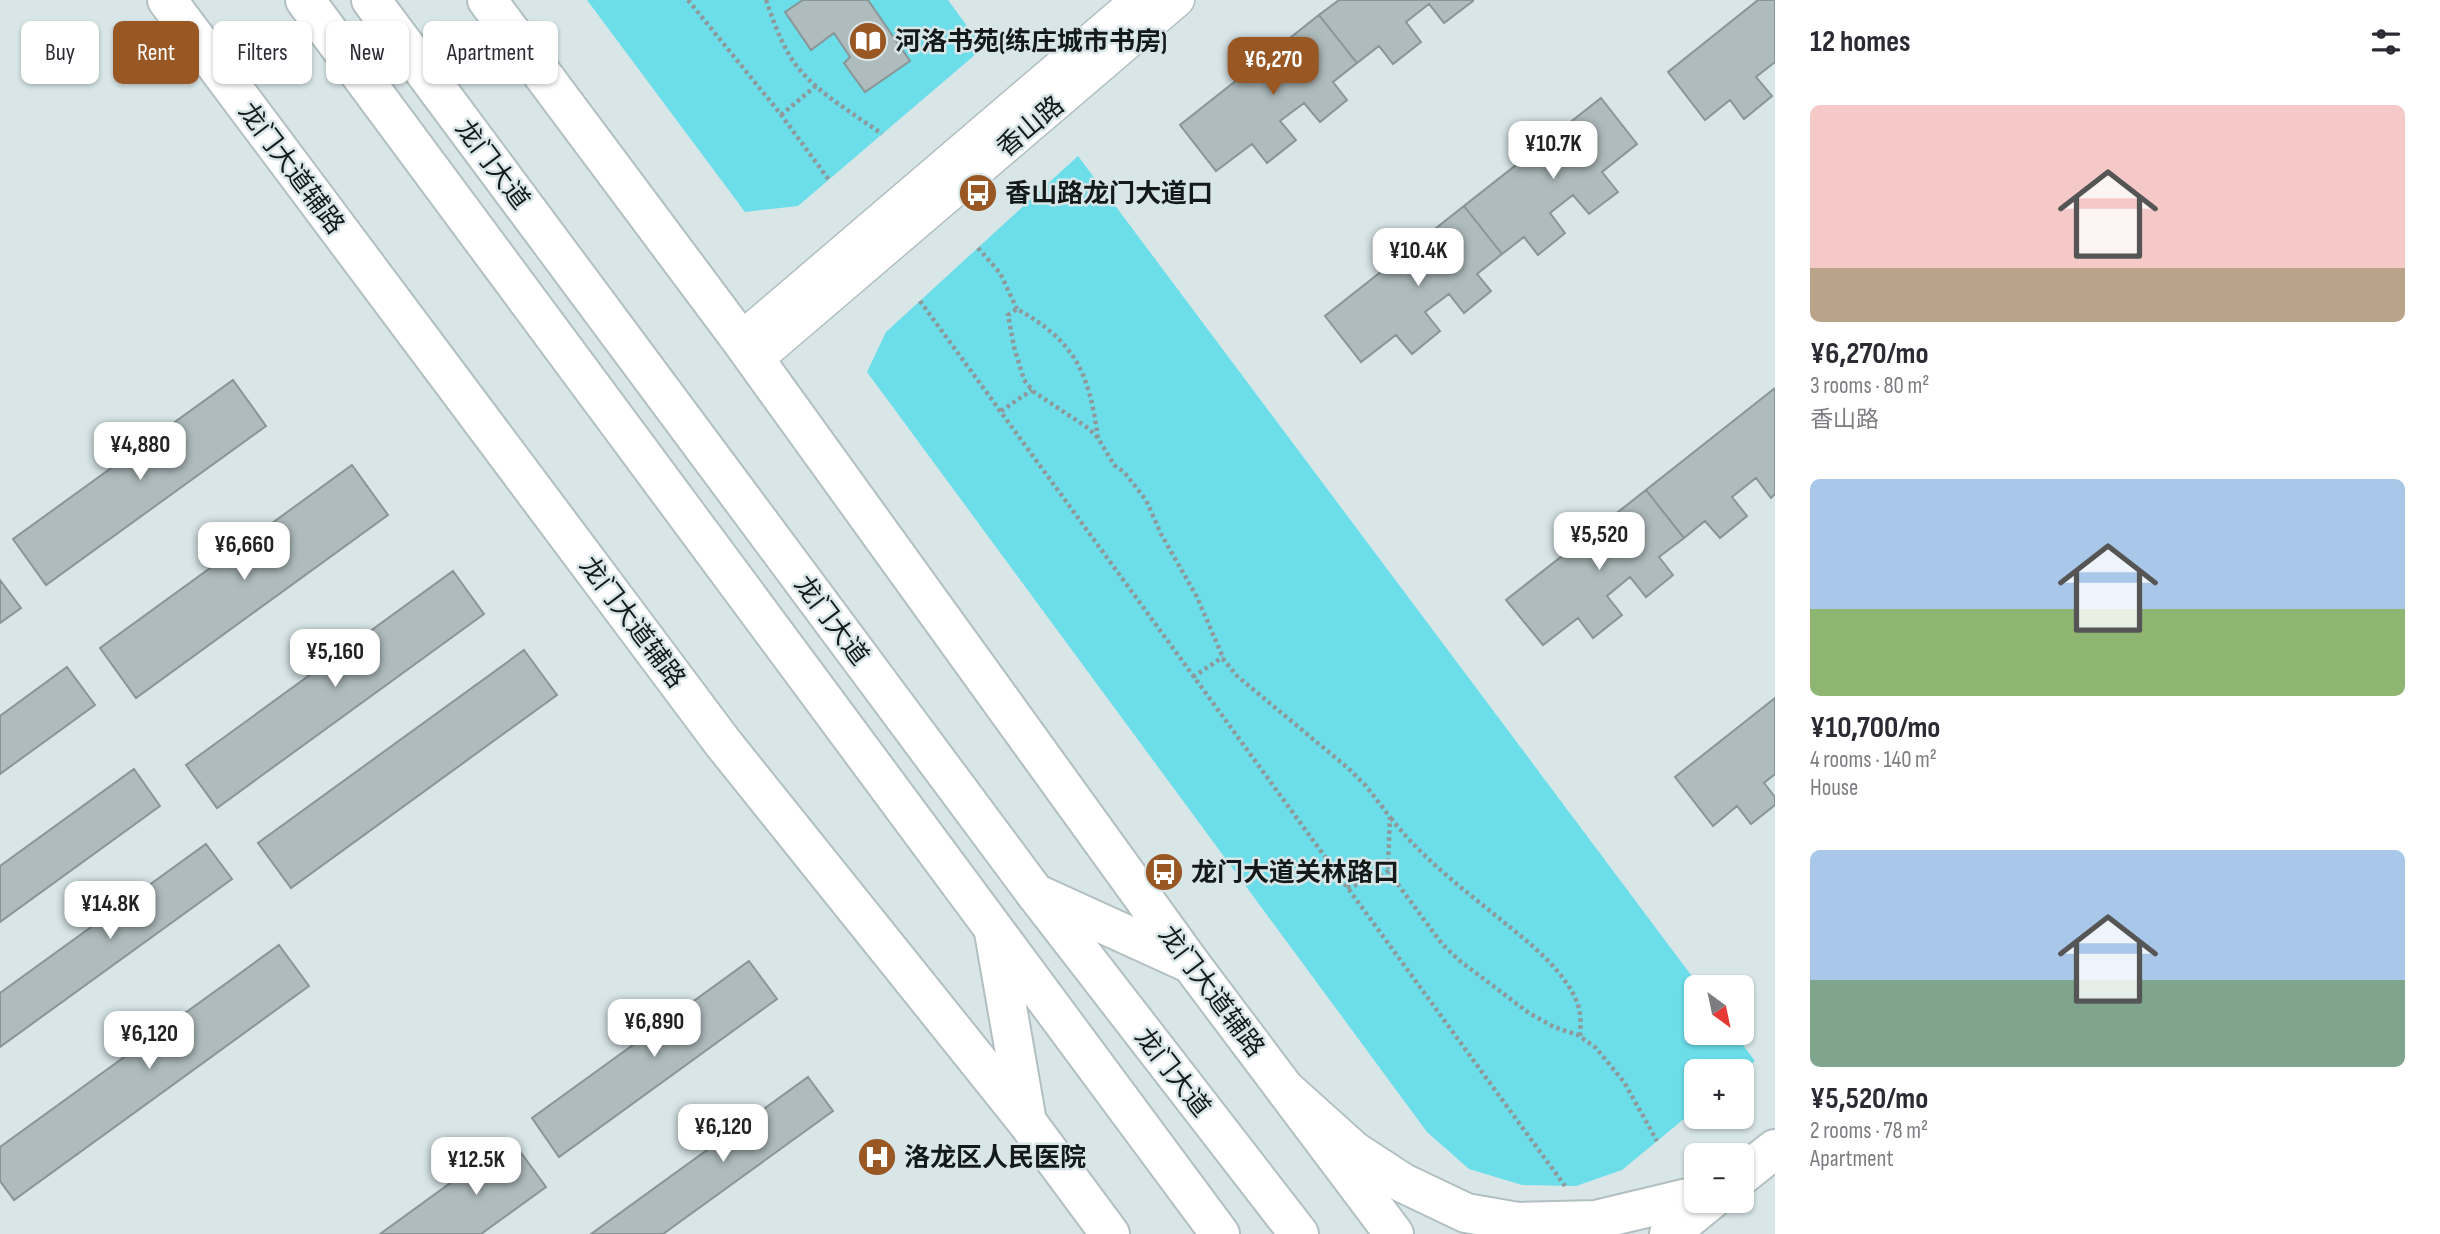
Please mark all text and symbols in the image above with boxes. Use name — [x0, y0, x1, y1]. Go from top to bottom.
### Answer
library icon: 河洛书苑(练庄城市书房) — [847, 20, 889, 62]
chip: Buy — [21, 21, 99, 84]
chip: Rent — [113, 21, 199, 84]
chip: Filters — [213, 21, 312, 84]
chip: New — [326, 21, 409, 84]
chip: Apartment — [423, 21, 558, 84]
icon: filters — [2367, 23, 2405, 61]
text: 12 homes — [1810, 24, 1911, 60]
place label: 河洛书苑(练庄城市书房) — [895, 27, 1167, 58]
pin: ¥6,270 — [1216, 38, 1330, 97]
text: ¥6,270 — [1244, 46, 1302, 74]
street label: 香山路 — [991, 90, 1071, 164]
street label: 龙门大道辅路 — [231, 97, 350, 241]
street label: 龙门大道 — [448, 114, 535, 216]
pin: ¥10.7K — [1496, 122, 1610, 181]
text: ¥10.7K — [1524, 130, 1582, 158]
icon: home — [2045, 151, 2171, 277]
bus stop icon: 香山路龙门大道口 — [957, 172, 999, 214]
place label: 香山路龙门大道口 — [1005, 179, 1213, 210]
pin: ¥10.4K — [1361, 229, 1475, 288]
text: ¥10.4K — [1389, 237, 1447, 265]
text: ¥6,270/mo — [1810, 336, 1929, 372]
text: 3 rooms · 80 m² — [1810, 372, 1929, 400]
text: 香山路 — [1810, 406, 1879, 434]
pin: ¥4,880 — [83, 422, 197, 482]
text: ¥4,880 — [110, 431, 170, 459]
pin: ¥5,520 — [1542, 512, 1656, 572]
text: ¥5,520 — [1570, 521, 1628, 549]
pin: ¥6,660 — [187, 522, 301, 582]
icon: home — [2045, 525, 2171, 651]
text: ¥6,660 — [214, 531, 274, 559]
street label: 龙门大道辅路 — [572, 551, 691, 695]
street label: 龙门大道 — [787, 570, 874, 672]
pin: ¥5,160 — [278, 630, 392, 689]
text: ¥5,160 — [306, 638, 364, 666]
text: ¥10,700/mo — [1810, 710, 1940, 746]
text: 4 rooms · 140 m² — [1810, 746, 1937, 774]
text: House — [1810, 774, 1858, 802]
bus stop icon: 龙门大道关林路口 — [1143, 851, 1185, 893]
place label: 龙门大道关林路口 — [1191, 858, 1399, 889]
pin: ¥14.8K — [53, 881, 167, 941]
text: ¥14.8K — [80, 890, 140, 918]
icon: home — [2045, 896, 2171, 1022]
street label: 龙门大道辅路 — [1151, 920, 1270, 1064]
north arrow — [1684, 975, 1754, 1045]
map controls — [1684, 975, 1754, 1213]
pin: ¥6,890 — [597, 1000, 711, 1059]
text: ¥6,890 — [624, 1008, 684, 1036]
pin: ¥6,120 — [92, 1012, 206, 1071]
text: ¥6,120 — [120, 1020, 178, 1048]
street label: 龙门大道 — [1128, 1022, 1216, 1123]
button: + — [1684, 1059, 1754, 1129]
text: ¥5,520/mo — [1810, 1081, 1928, 1117]
pin: ¥6,120 — [666, 1104, 780, 1164]
text: ¥6,120 — [694, 1113, 752, 1141]
text: 2 rooms · 78 m² — [1810, 1117, 1928, 1145]
hospital icon: 洛龙区人民医院 — [856, 1136, 898, 1178]
pin: ¥12.5K — [419, 1138, 533, 1197]
place label: 洛龙区人民医院 — [904, 1143, 1086, 1174]
button: − — [1684, 1143, 1754, 1213]
text: Apartment — [1810, 1145, 1894, 1173]
text: ¥12.5K — [447, 1146, 505, 1174]

